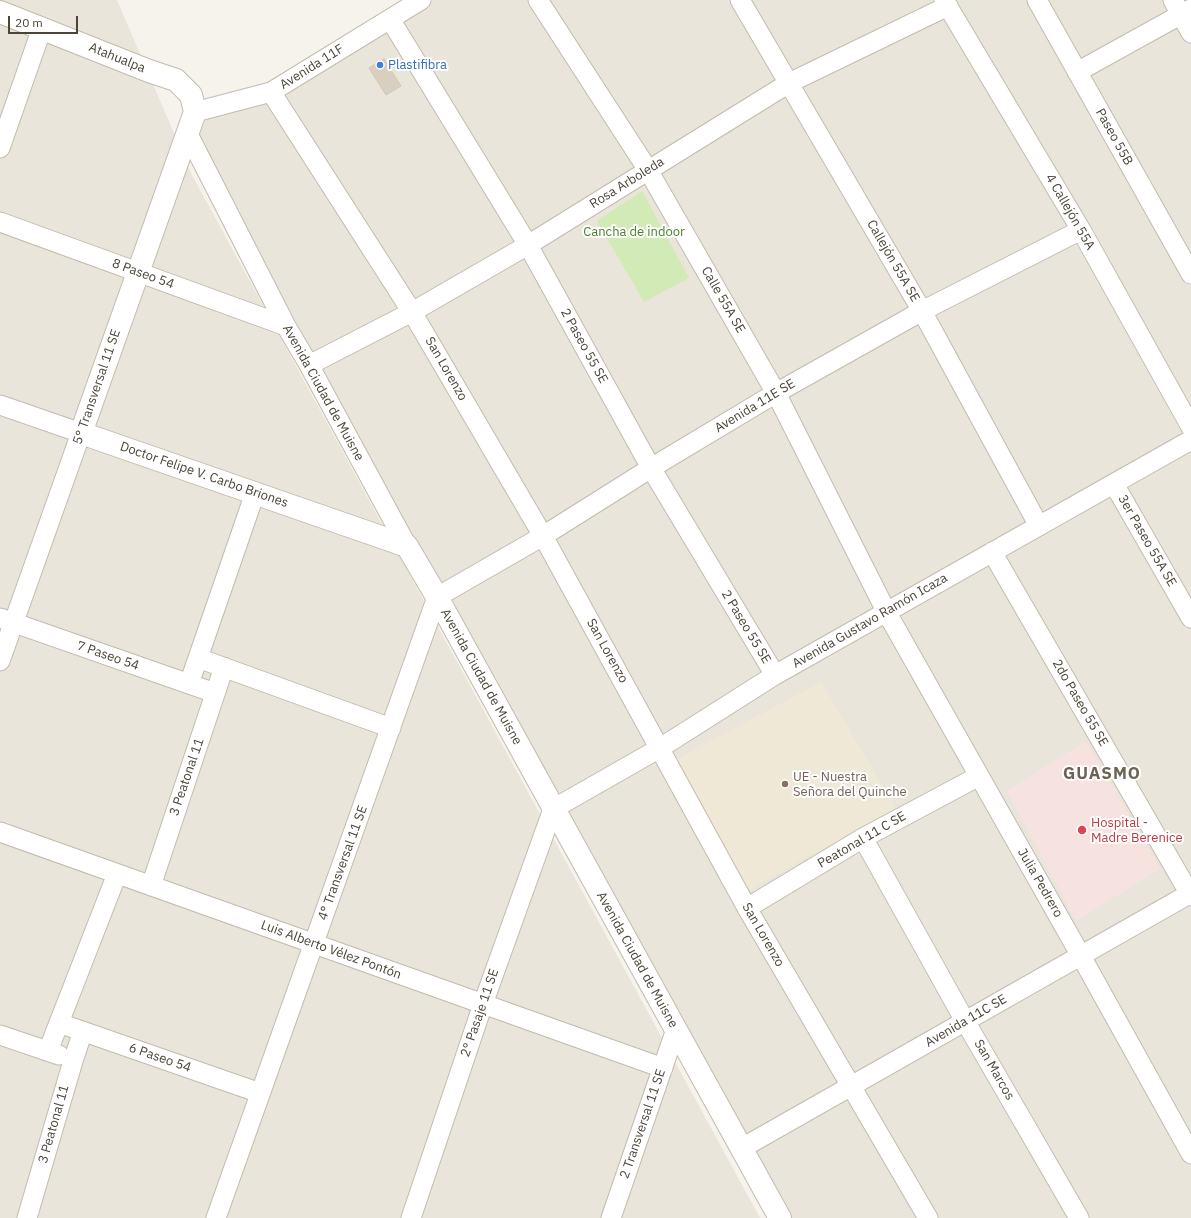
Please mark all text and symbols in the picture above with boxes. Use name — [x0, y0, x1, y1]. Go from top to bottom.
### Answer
scale bar — [10, 8, 80, 34]
text: 20 m — [15, 15, 43, 30]
street label: Atahualpa — [86, 40, 148, 76]
street label: Avenida 11F — [277, 41, 347, 93]
place label: Plastifibra — [388, 57, 447, 73]
marker: Plastifibra — [375, 60, 385, 70]
street label: Paseo 55B — [1092, 106, 1136, 168]
street label: Rosa Arboleda — [587, 154, 667, 212]
street label: 4 Callejón 55A — [1042, 171, 1098, 253]
street label: Callejón 55A SE — [863, 217, 923, 305]
park label: Cancha de indoor — [583, 224, 685, 240]
street label: 8 Paseo 54 — [110, 256, 176, 292]
street label: Calle 55A SE — [698, 264, 748, 336]
street label: 2 Paseo 55 SE — [557, 306, 611, 386]
street label: Avenida Ciudad de Muisne — [279, 322, 367, 464]
street label: 5° Transversal 11 SE — [70, 327, 124, 447]
street label: San Lorenzo — [421, 334, 471, 404]
street label: Avenida 11E SE — [712, 376, 798, 436]
street label: Doctor Felipe V. Carbo Briones — [118, 439, 290, 511]
street label: 3er Paseo 55A SE — [1114, 492, 1180, 590]
street label: Avenida Gustavo Ramón Icaza — [790, 570, 950, 672]
street label: 2 Paseo 55 SE — [718, 587, 774, 667]
street label: Avenida Ciudad de Muisne — [437, 606, 525, 748]
street label: San Lorenzo — [583, 616, 631, 686]
street label: 7 Paseo 54 — [75, 638, 141, 674]
street label: 2do Paseo 55 SE — [1049, 657, 1111, 749]
street label: 3 Peatonal 11 — [166, 736, 208, 818]
district label: GUASMO — [1063, 764, 1141, 784]
place label: UE - Nuestra Señora del Quinche — [793, 769, 907, 800]
marker: UE - Nuestra Señora del Quinche — [780, 779, 790, 789]
street label: 4° Transversal 11 SE — [315, 804, 371, 922]
street label: Peatonal 11 C SE — [815, 808, 909, 872]
place label: Hospital - Madre Berenice — [1091, 815, 1183, 846]
marker: Hospital - Madre Berenice — [1076, 824, 1088, 836]
street label: Julia Pedrero — [1014, 846, 1066, 920]
street label: Avenida Ciudad de Muisne — [593, 889, 681, 1031]
street label: San Lorenzo — [738, 900, 788, 970]
street label: Luis Alberto Vélez Pontón — [259, 917, 403, 983]
street label: 2° Pasaje 11 SE — [458, 967, 502, 1059]
street label: Avenida 11C SE — [922, 991, 1010, 1051]
street label: San Marcos — [970, 1037, 1018, 1103]
street label: 6 Paseo 54 — [127, 1040, 193, 1076]
street label: 2 Transversal 11 SE — [617, 1067, 669, 1181]
street label: 3 Peatonal 11 — [35, 1083, 73, 1165]

